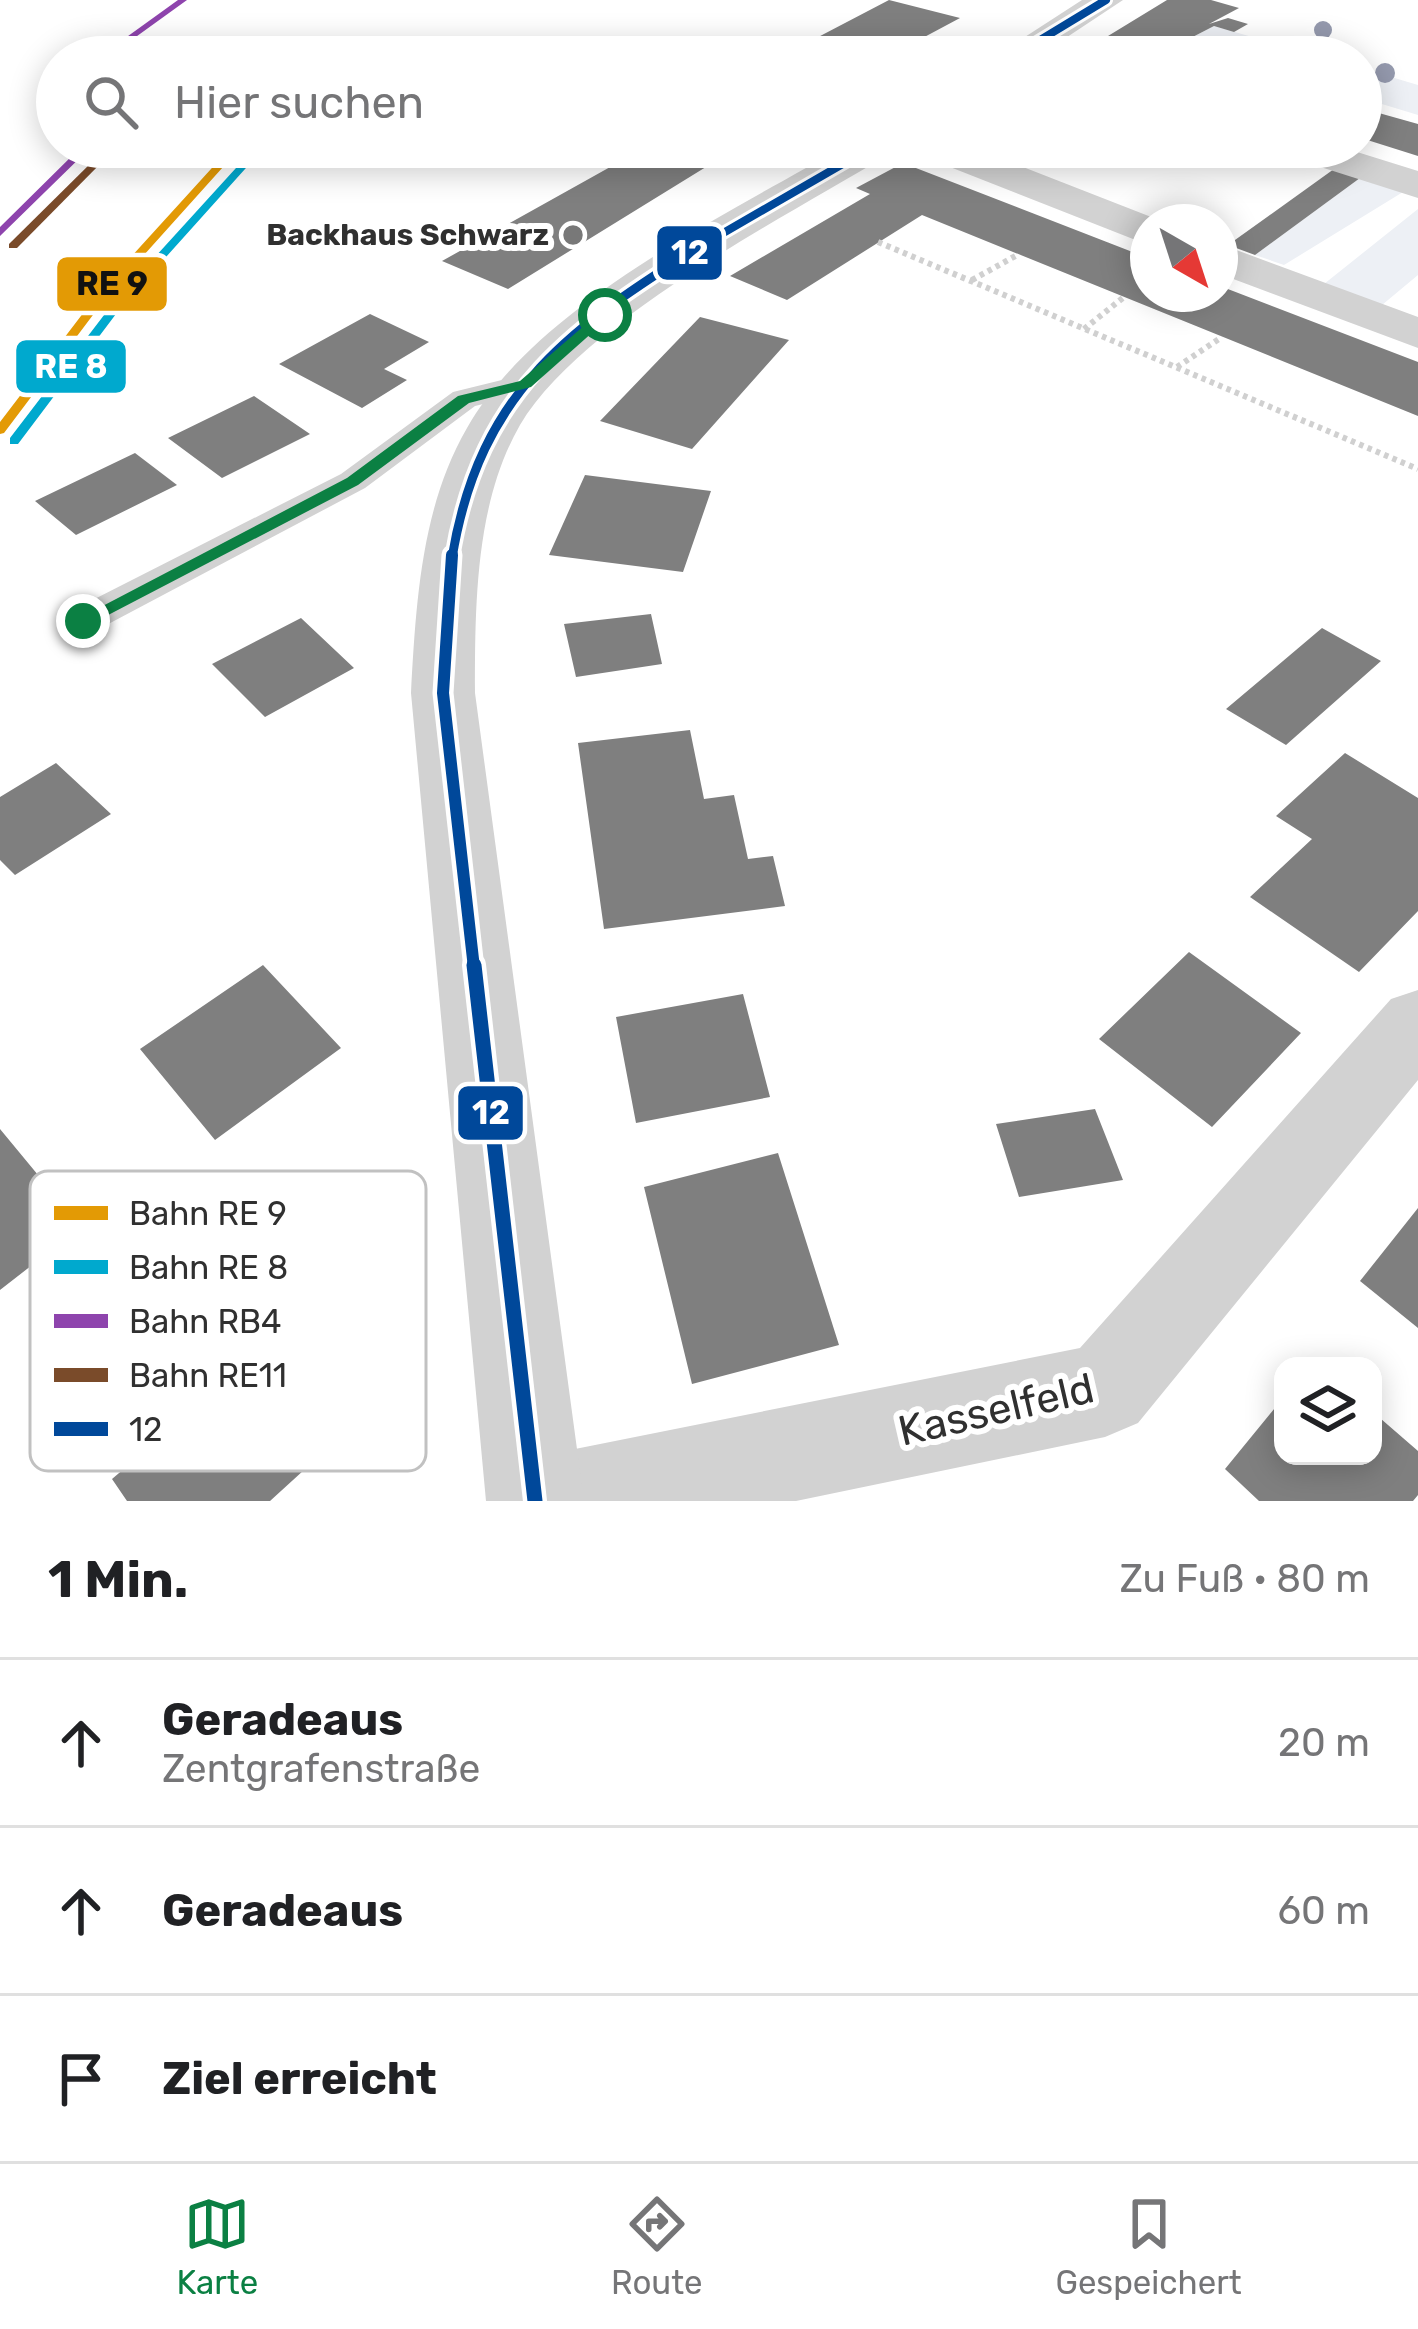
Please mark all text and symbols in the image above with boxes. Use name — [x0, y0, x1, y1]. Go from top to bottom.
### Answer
search box — [36, 36, 1382, 168]
icon: search — [78, 69, 144, 135]
text: Hier suchen — [174, 76, 424, 129]
north arrow — [1130, 204, 1238, 312]
place label: Backhaus Schwarz — [266, 217, 549, 253]
marker: Backhaus Schwarz — [560, 222, 586, 248]
line badge: 12 — [655, 224, 724, 282]
text: 12 — [671, 233, 709, 272]
line badge: RE 9 — [55, 255, 169, 313]
text: RE 9 — [76, 264, 148, 303]
route start — [578, 288, 632, 342]
line badge: RE 8 — [14, 338, 128, 395]
text: RE 8 — [34, 347, 108, 386]
route end — [56, 594, 110, 648]
line badge: 12 — [456, 1084, 525, 1142]
text: 12 — [472, 1093, 510, 1132]
legend — [30, 1171, 426, 1471]
text: Bahn RE 9 — [129, 1194, 287, 1233]
text: Bahn RE 8 — [129, 1248, 288, 1287]
text: Bahn RB4 — [129, 1302, 282, 1341]
text: Bahn RE11 — [129, 1356, 287, 1395]
map controls — [1274, 1357, 1382, 1465]
button: layers — [1274, 1357, 1382, 1465]
street label: Kasselfeld — [894, 1363, 1099, 1457]
text: 12 — [129, 1410, 163, 1449]
text: 1 Min. — [48, 1549, 188, 1610]
text: Zu Fuß · 80 m — [1120, 1556, 1370, 1602]
text: Geradeaus — [162, 1693, 403, 1746]
icon: ahead — [48, 1710, 114, 1776]
text: 20 m — [1278, 1720, 1370, 1766]
text: Zentgrafenstraße — [162, 1746, 480, 1792]
icon: ahead — [48, 1878, 114, 1944]
text: Geradeaus — [162, 1884, 403, 1937]
text: 60 m — [1277, 1888, 1370, 1934]
icon: arrive — [48, 2046, 114, 2112]
text: Ziel erreicht — [162, 2052, 437, 2105]
tab: Karte — [176, 2191, 258, 2302]
tab: Route — [611, 2191, 703, 2302]
tab: Gespeichert — [1055, 2191, 1242, 2302]

